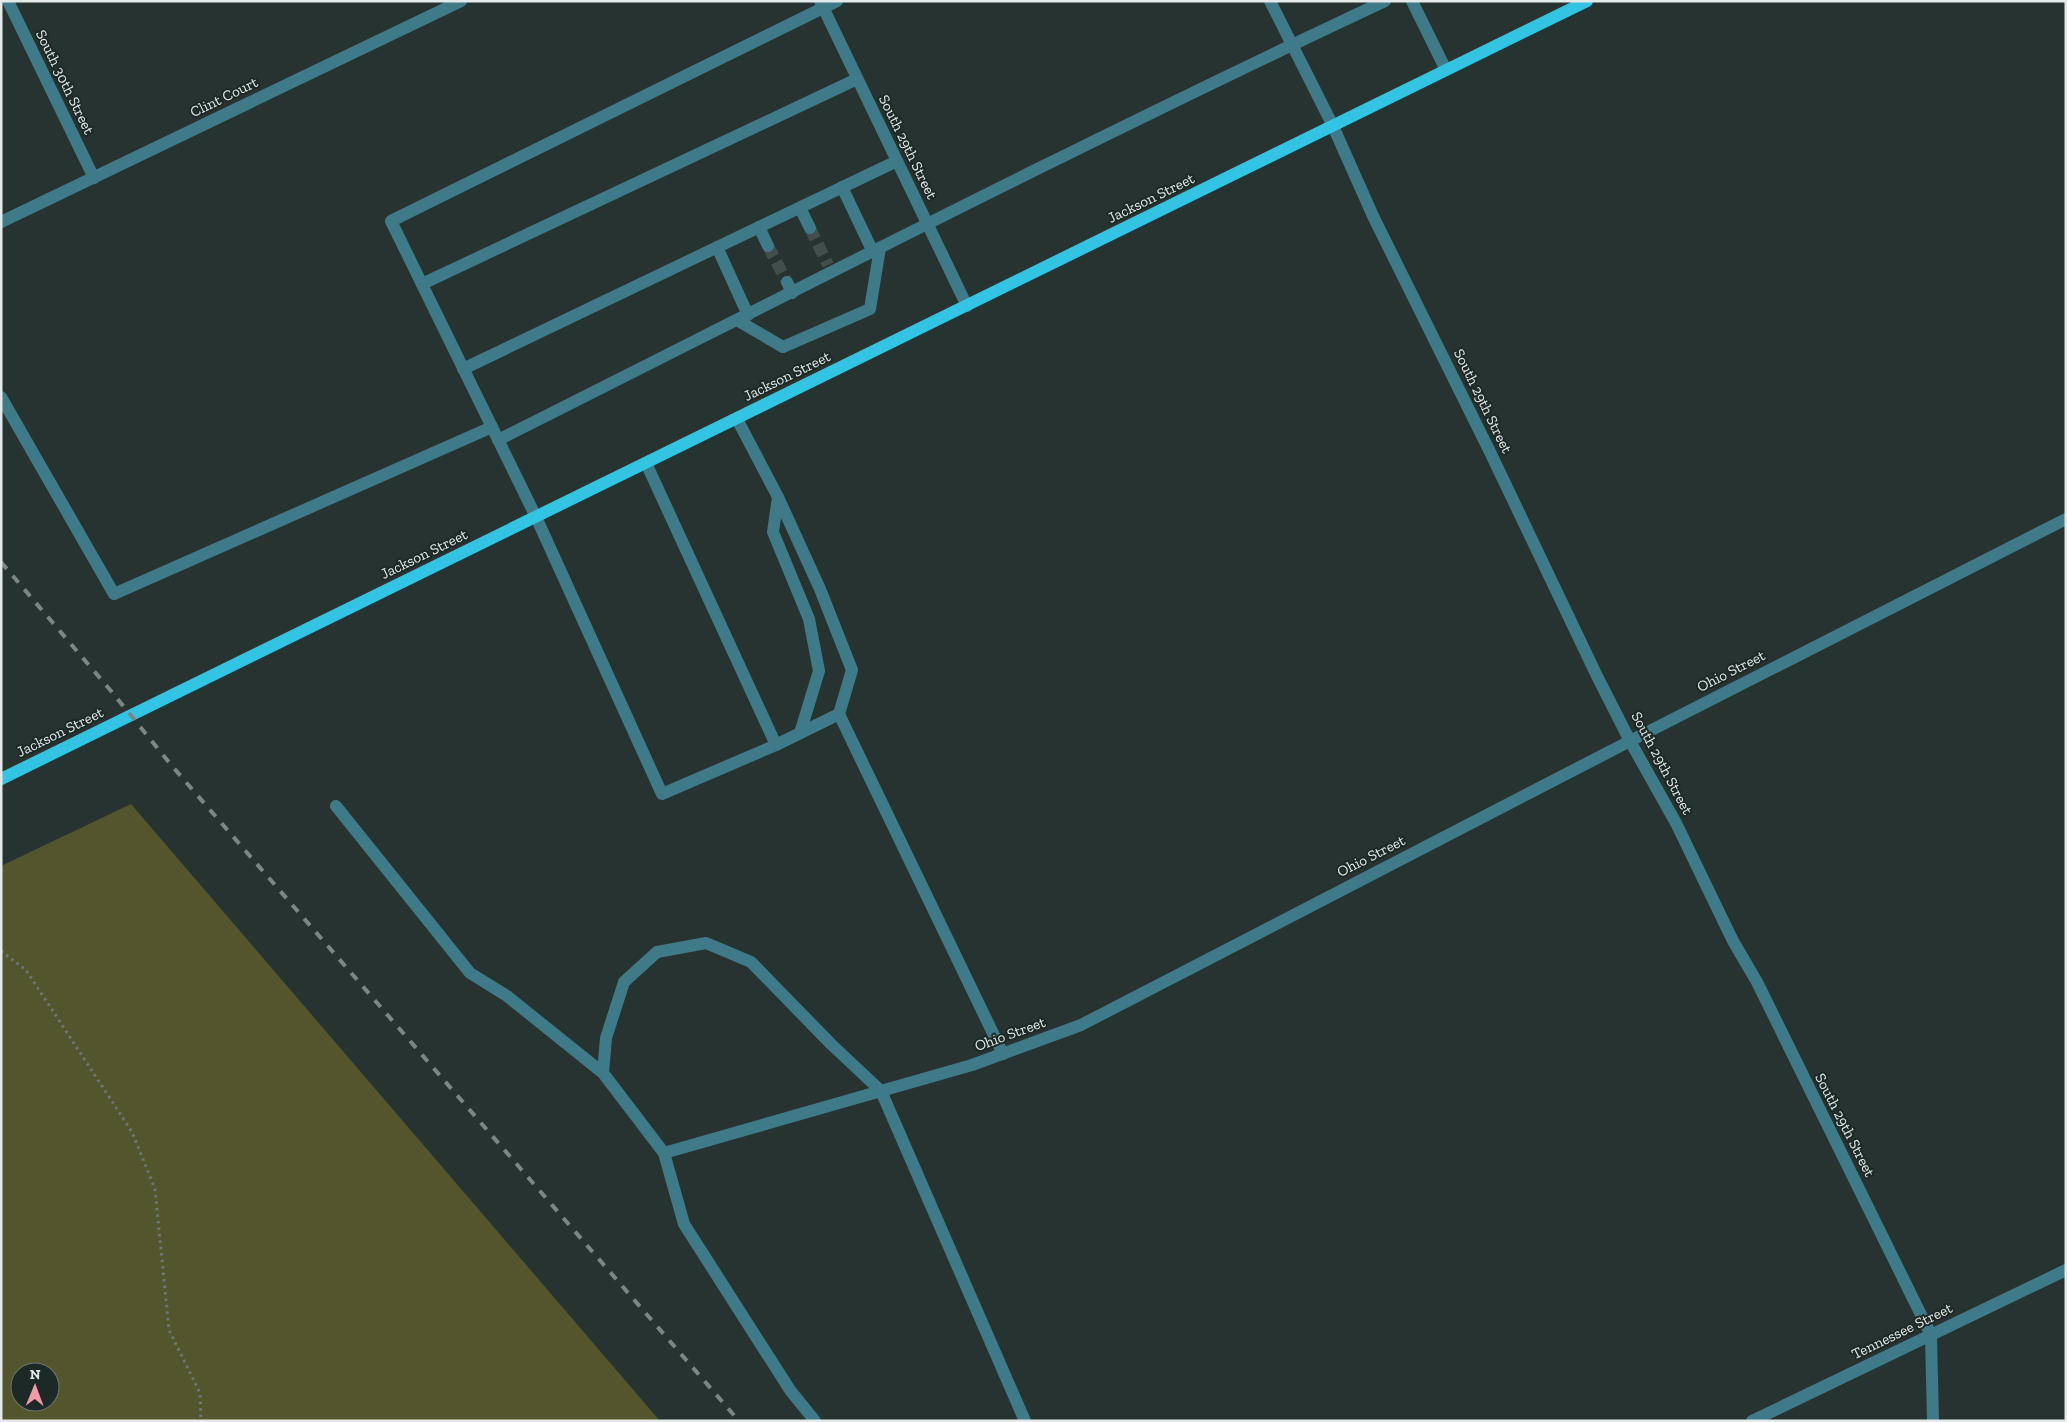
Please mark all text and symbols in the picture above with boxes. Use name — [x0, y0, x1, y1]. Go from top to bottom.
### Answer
street label: South 30th Street — [32, 27, 98, 138]
street label: Clint Court — [187, 73, 261, 121]
street label: South 29th Street — [875, 92, 941, 202]
street label: Jackson Street — [1105, 169, 1198, 227]
street label: South 29th Street — [1450, 346, 1516, 456]
street label: Jackson Street — [741, 347, 834, 405]
street label: Jackson Street — [378, 525, 471, 583]
street label: Ohio Street — [1694, 646, 1768, 696]
street label: Jackson Street — [14, 703, 107, 761]
street label: South 29th Street — [1627, 709, 1697, 818]
street label: Ohio Street — [1334, 831, 1408, 881]
street label: Ohio Street — [972, 1013, 1048, 1055]
street label: South 29th Street — [1811, 1070, 1879, 1180]
street label: Tennessee Street — [1849, 1299, 1956, 1363]
north arrow — [10, 1362, 60, 1412]
text: N — [30, 1366, 41, 1383]

